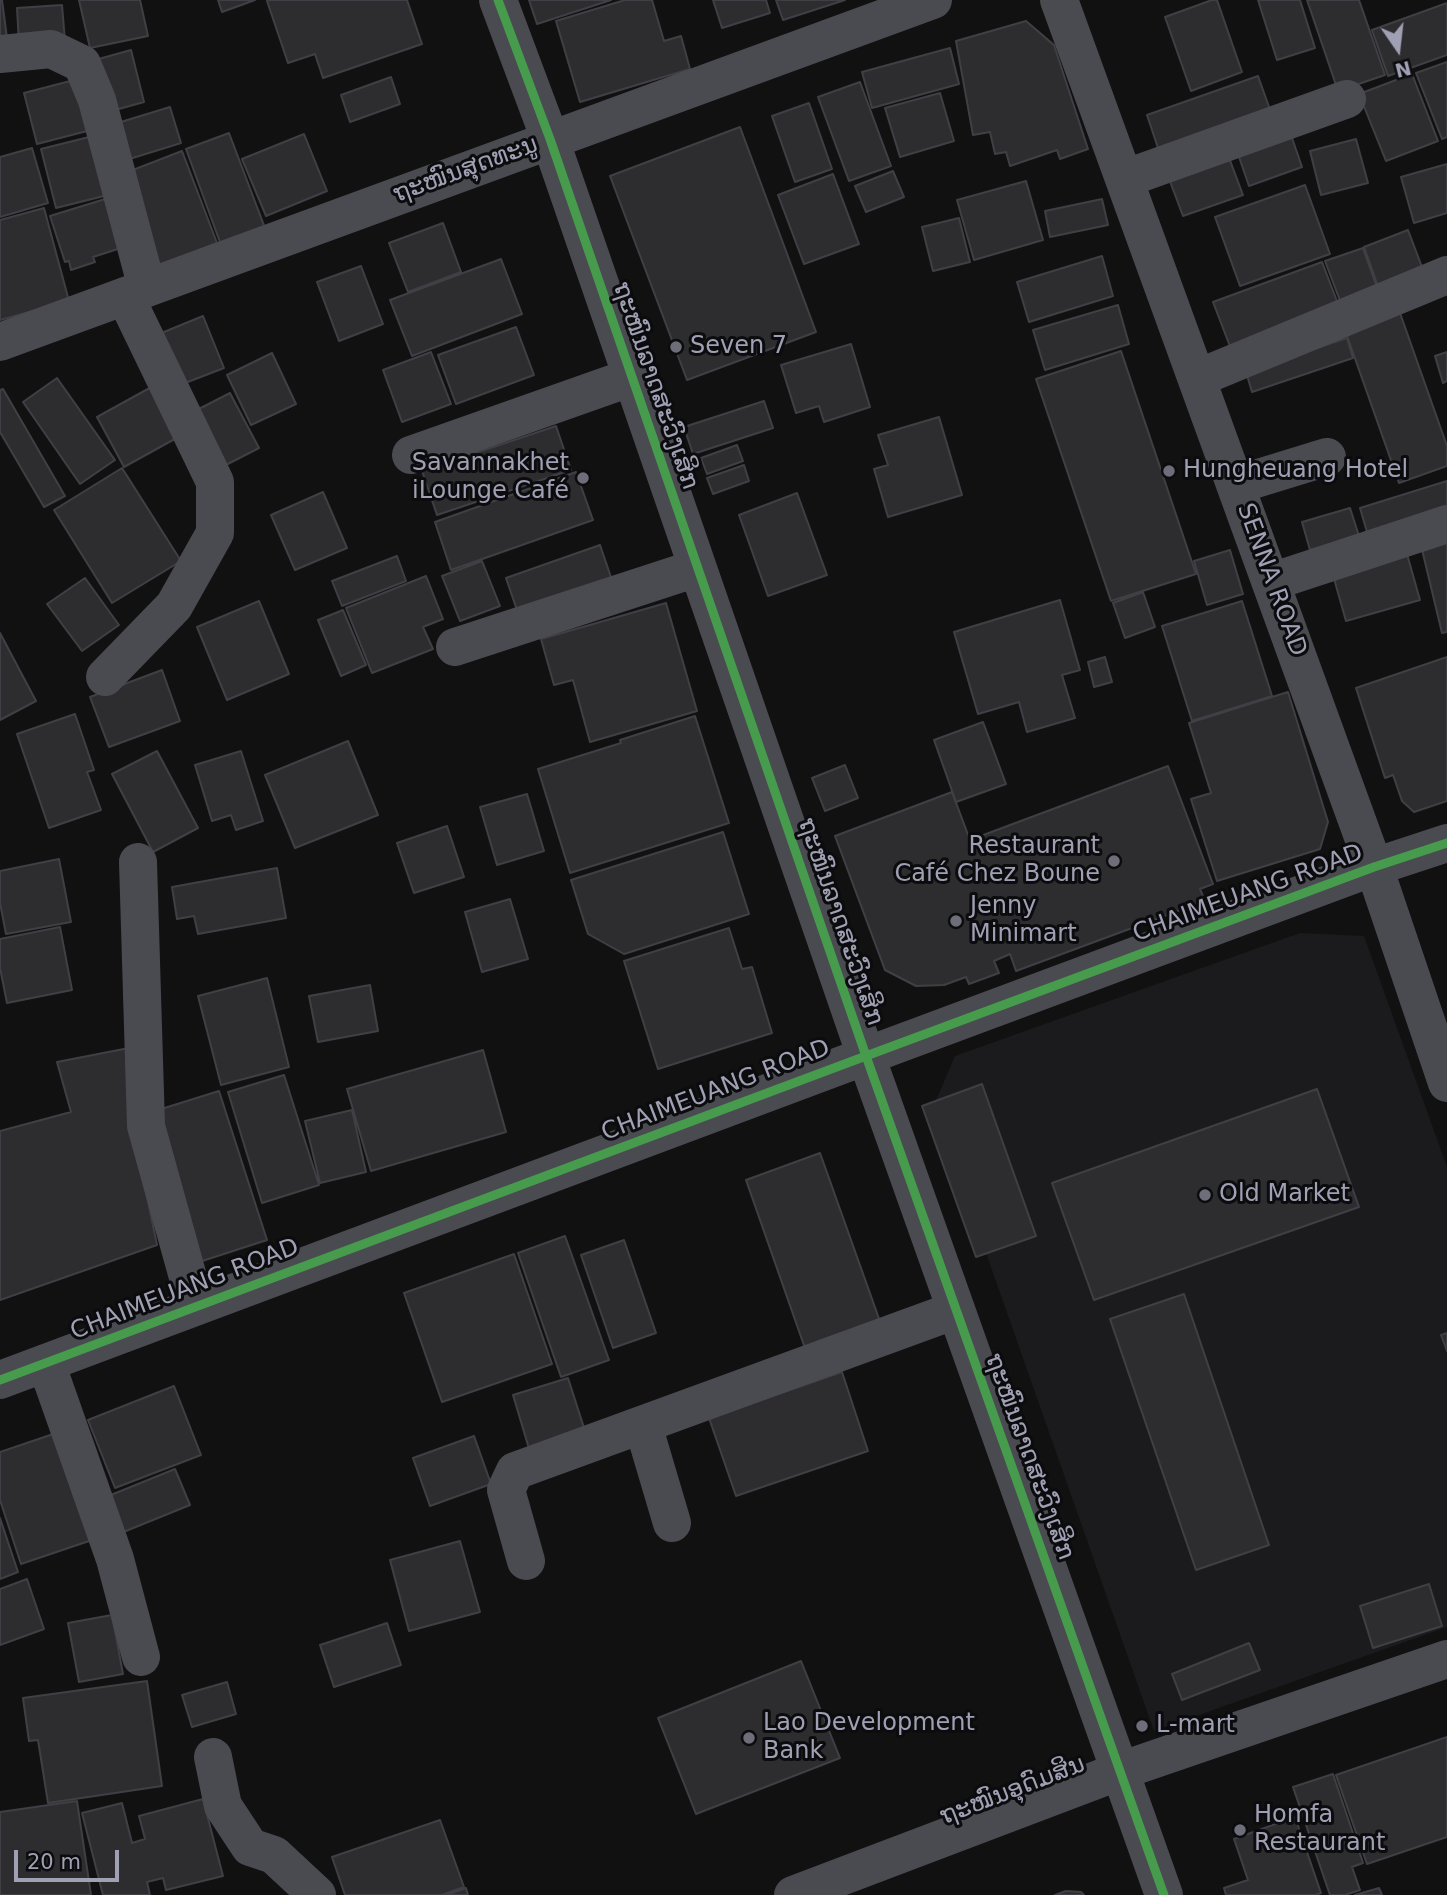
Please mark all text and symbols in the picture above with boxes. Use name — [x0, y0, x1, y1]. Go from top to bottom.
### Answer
north arrow — [1363, 14, 1433, 84]
text: N — [1393, 57, 1413, 82]
street label: ຖະໜົນສຸດທະນູ — [390, 131, 542, 209]
street label: ຖະໜົນລາດສະວົງເສິກ — [606, 279, 704, 493]
place label: Seven 7 — [690, 333, 787, 361]
marker: Seven 7 — [668, 339, 684, 355]
place label: Savannakhet iLounge Café — [412, 450, 569, 506]
place label: Hungheuang Hotel — [1183, 457, 1408, 485]
marker: Hungheuang Hotel — [1161, 463, 1177, 479]
marker: Savannakhet iLounge Café — [575, 470, 591, 486]
street label: SENNA ROAD — [1230, 500, 1312, 660]
street label: ຖະໜົນລາດສະວົງເສິກ — [791, 815, 889, 1029]
place label: Restaurant Café Chez Boune — [894, 833, 1100, 889]
street label: CHAIMEUANG ROAD — [1129, 839, 1367, 949]
marker: Restaurant Café Chez Boune — [1106, 853, 1122, 869]
place label: Jenny Minimart — [970, 893, 1077, 949]
marker: Jenny Minimart — [948, 913, 964, 929]
street label: CHAIMEUANG ROAD — [598, 1034, 834, 1148]
place label: Old Market — [1219, 1181, 1350, 1209]
marker: Old Market — [1197, 1187, 1213, 1203]
street label: CHAIMEUANG ROAD — [67, 1233, 303, 1347]
street label: ຖະໜົນລາດສະວົງເສິກ — [978, 1350, 1080, 1564]
place label: Lao Development Bank — [763, 1710, 975, 1766]
place label: L-mart — [1156, 1712, 1235, 1740]
marker: L-mart — [1134, 1718, 1150, 1734]
marker: Lao Development Bank — [741, 1730, 757, 1746]
street label: ຖະໜົນອຸດົມສິນ — [937, 1750, 1089, 1832]
place label: Homfa Restaurant — [1254, 1802, 1385, 1858]
marker: Homfa Restaurant — [1232, 1822, 1248, 1838]
scale bar — [18, 1836, 122, 1880]
text: 20 m — [27, 1850, 81, 1874]

